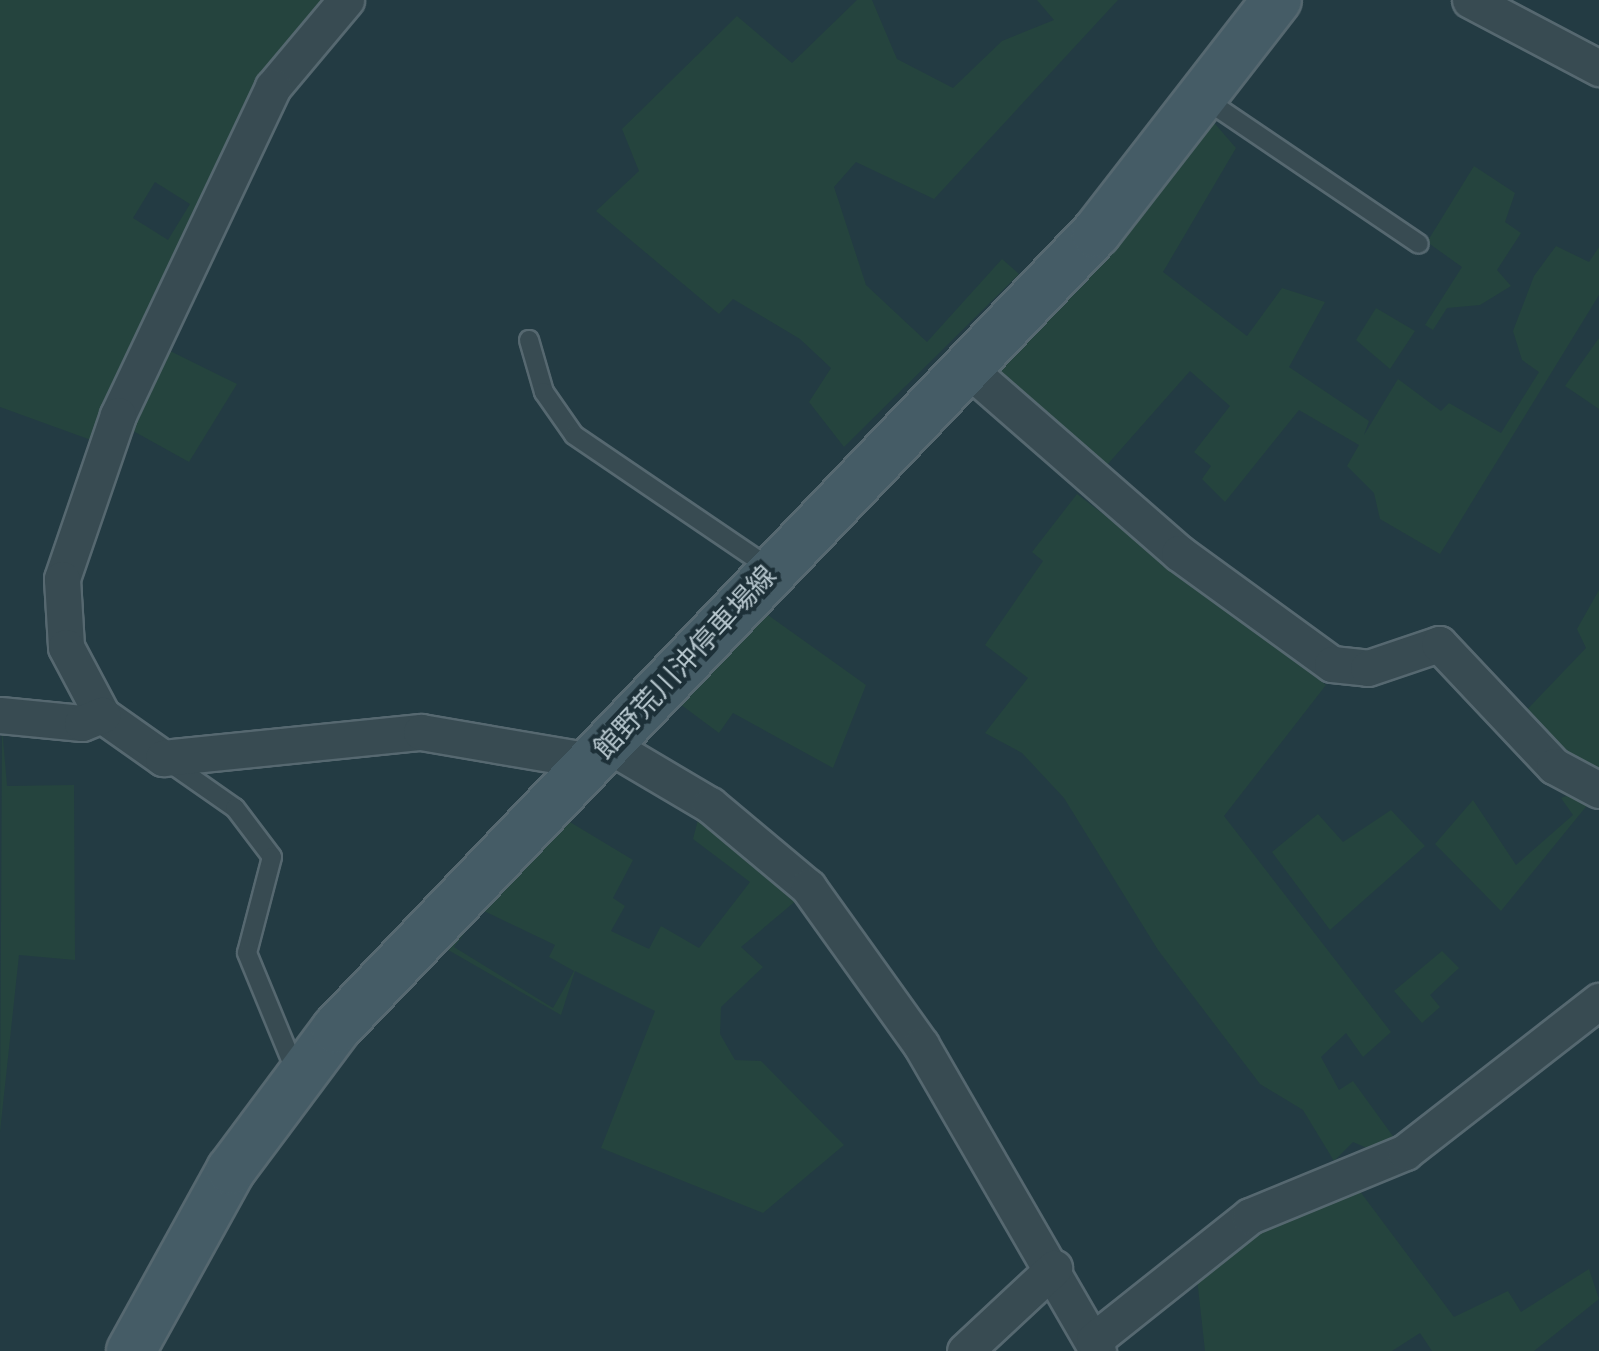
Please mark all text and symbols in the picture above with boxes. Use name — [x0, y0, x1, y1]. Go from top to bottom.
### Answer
street label: 館野荒川沖停車場線 — [586, 557, 782, 765]

